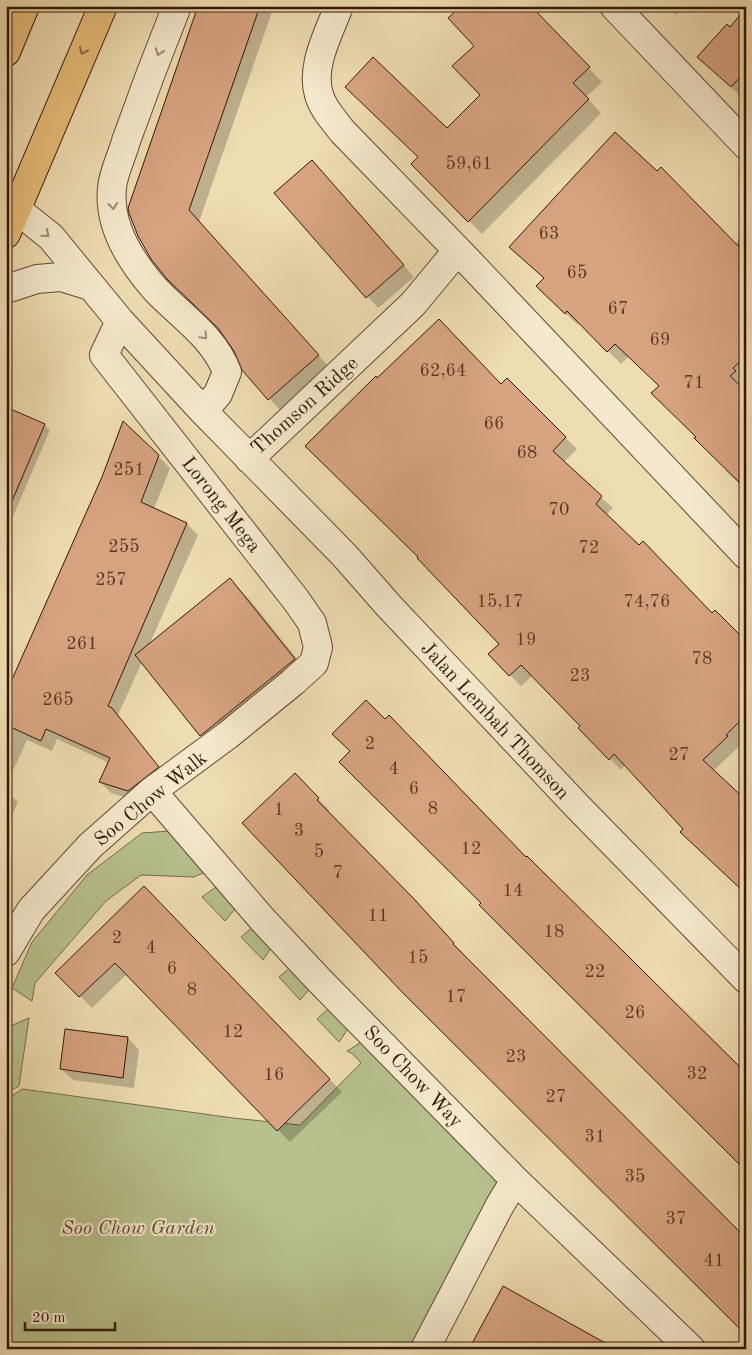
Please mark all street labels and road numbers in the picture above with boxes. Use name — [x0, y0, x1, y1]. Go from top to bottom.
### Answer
street label: Thomson Ridge — [248, 354, 363, 459]
street label: Lorong Mega — [177, 454, 264, 557]
street label: Jalan Lembah Thomson — [416, 639, 573, 804]
street label: Soo Chow Walk — [91, 748, 211, 851]
street label: Soo Chow Way — [359, 1023, 466, 1132]

